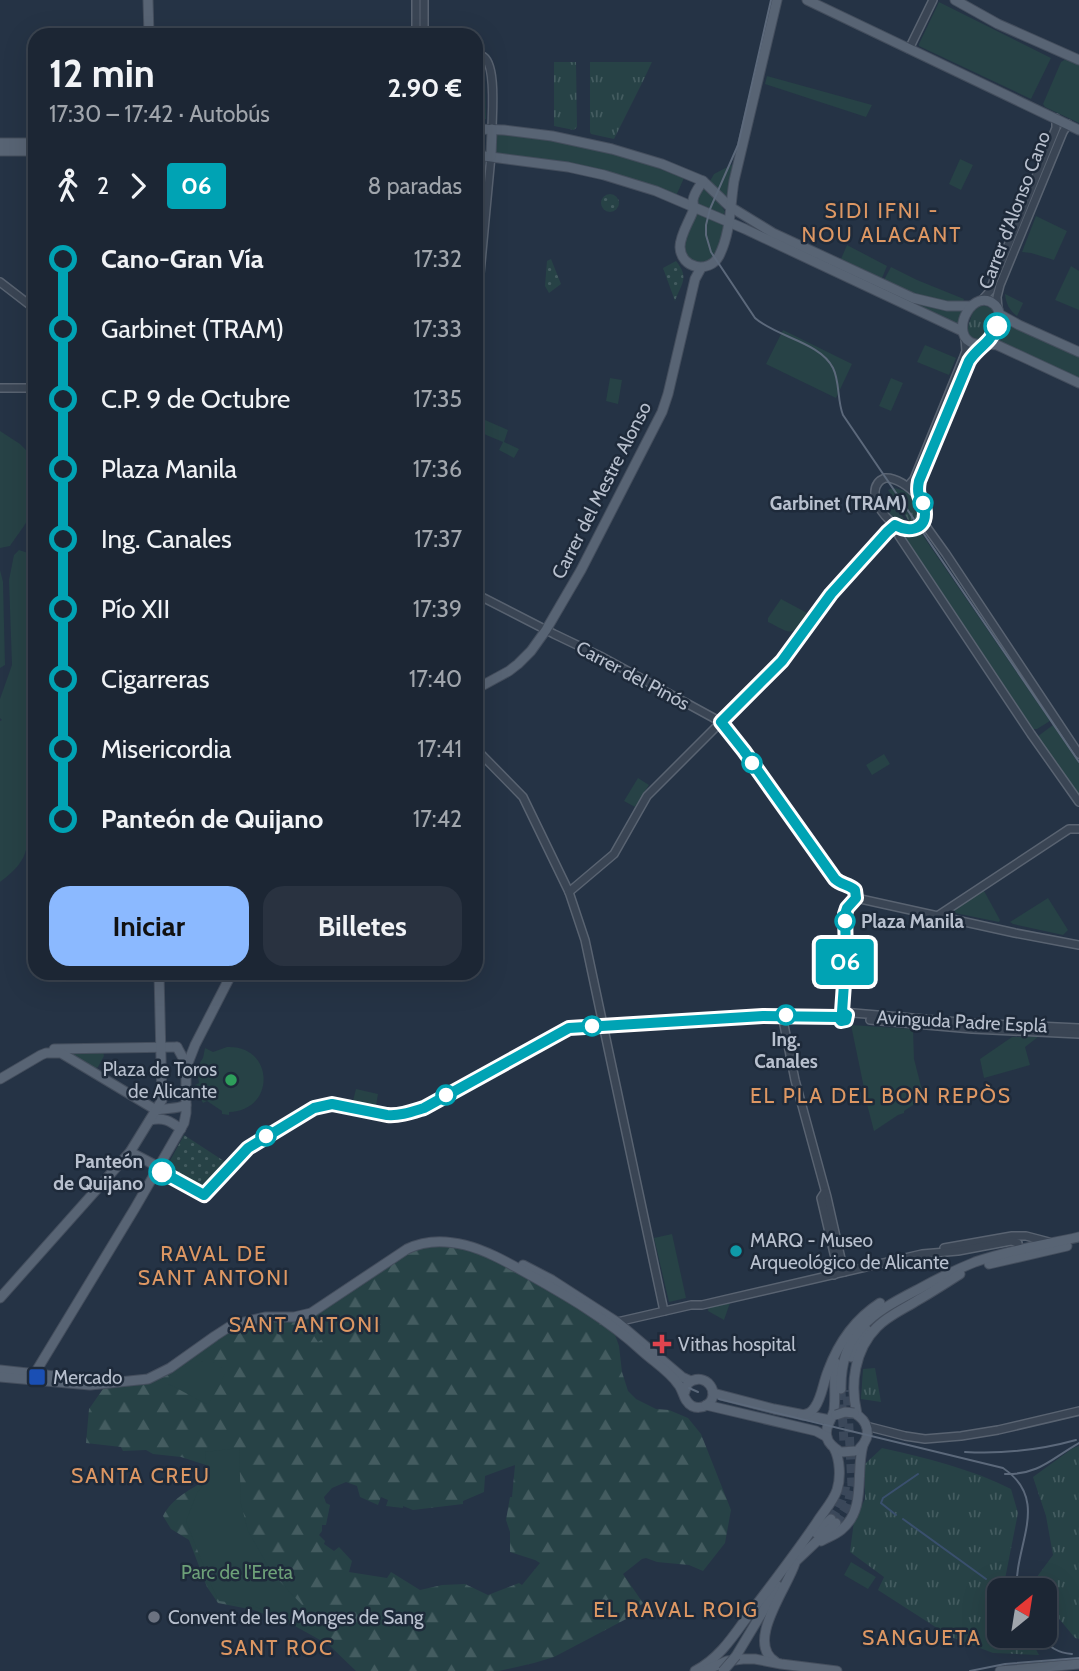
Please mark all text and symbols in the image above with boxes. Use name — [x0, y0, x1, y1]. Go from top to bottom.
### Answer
text: 12 min — [49, 50, 155, 97]
text: 2.90 € — [387, 72, 462, 104]
text: 17:30 – 17:42 · Autobús — [49, 100, 270, 128]
street label: Carrer d'Alonso Cano — [974, 128, 1055, 292]
icon: walk — [49, 167, 87, 205]
icon: forward — [119, 167, 157, 205]
text: 06 — [181, 171, 212, 200]
text: 2 — [97, 172, 109, 200]
text: 8 paradas — [368, 172, 462, 200]
district label: SIDI IFNI - NOU ALACANT — [802, 198, 962, 247]
text: Cano-Gran Vía — [101, 243, 264, 275]
text: 17:32 — [414, 245, 462, 273]
text: Garbinet (TRAM) — [101, 313, 284, 345]
unlabelled marker — [984, 313, 1010, 339]
text: 17:33 — [413, 315, 462, 343]
text: C.P. 9 de Octubre — [101, 383, 290, 415]
text: 17:35 — [413, 385, 462, 413]
street label: Carrer del Mestre Alonso — [547, 398, 656, 583]
text: Plaza Manila — [101, 453, 237, 485]
text: 17:36 — [413, 455, 462, 483]
place label: Garbinet (TRAM) — [770, 492, 907, 515]
marker: Garbinet (TRAM) — [913, 493, 933, 513]
text: Ing. Canales — [101, 523, 232, 555]
text: 17:37 — [414, 525, 462, 553]
text: Pío XII — [101, 593, 170, 625]
text: 17:39 — [413, 595, 462, 623]
street label: Carrer del Pinós — [572, 636, 694, 715]
text: Cigarreras — [101, 663, 209, 695]
text: 17:40 — [409, 665, 462, 693]
text: Misericordia — [101, 733, 231, 765]
text: 17:41 — [417, 735, 462, 763]
unlabelled marker — [742, 753, 762, 773]
text: Panteón de Quijano — [101, 803, 323, 835]
text: 17:42 — [413, 805, 462, 833]
button: Iniciar — [49, 886, 249, 966]
button: Billetes — [263, 886, 462, 966]
place label: Plaza Manila — [861, 910, 965, 933]
marker: Plaza Manila — [835, 911, 855, 931]
line badge: 06 — [814, 939, 876, 985]
text: 06 — [830, 947, 860, 976]
marker: Ing. Canales — [776, 1005, 796, 1025]
street label: Avinguda Padre Esplá — [876, 1006, 1048, 1037]
unlabelled marker — [582, 1016, 602, 1036]
place label: Ing. Canales — [754, 1028, 818, 1073]
place label: Plaza de Toros de Alicante — [103, 1058, 217, 1103]
marker: Plaza de Toros de Alicante — [223, 1072, 239, 1088]
district label: EL PLA DEL BON REPÒS — [750, 1083, 1012, 1108]
unlabelled marker — [436, 1085, 456, 1105]
unlabelled marker — [256, 1126, 276, 1146]
place label: Panteón de Quijano — [53, 1150, 143, 1195]
marker: Panteón de Quijano — [149, 1159, 175, 1185]
place label: MARQ - Museo Arqueológico de Alicante — [750, 1229, 949, 1274]
district label: RAVAL DE SANT ANTONI — [138, 1241, 290, 1290]
marker: MARQ - Museo Arqueológico de Alicante — [728, 1243, 744, 1259]
district label: SANT ANTONI — [229, 1312, 381, 1337]
place label: Vithas hospital — [678, 1333, 796, 1356]
marker: Vithas hospital — [652, 1334, 672, 1354]
place label: Mercado — [53, 1366, 122, 1389]
marker: Mercado — [27, 1367, 47, 1387]
district label: SANTA CREU — [71, 1463, 211, 1488]
park label: Parc de l'Ereta — [181, 1561, 293, 1584]
north arrow — [987, 1578, 1057, 1648]
map controls — [987, 1578, 1057, 1648]
district label: EL RAVAL ROIG — [593, 1597, 759, 1622]
place label: Convent de les Monges de Sang — [168, 1606, 424, 1629]
marker: Convent de les Monges de Sang — [146, 1609, 162, 1625]
district label: SANGUETA — [862, 1625, 982, 1650]
district label: SANT ROC — [220, 1635, 334, 1660]

